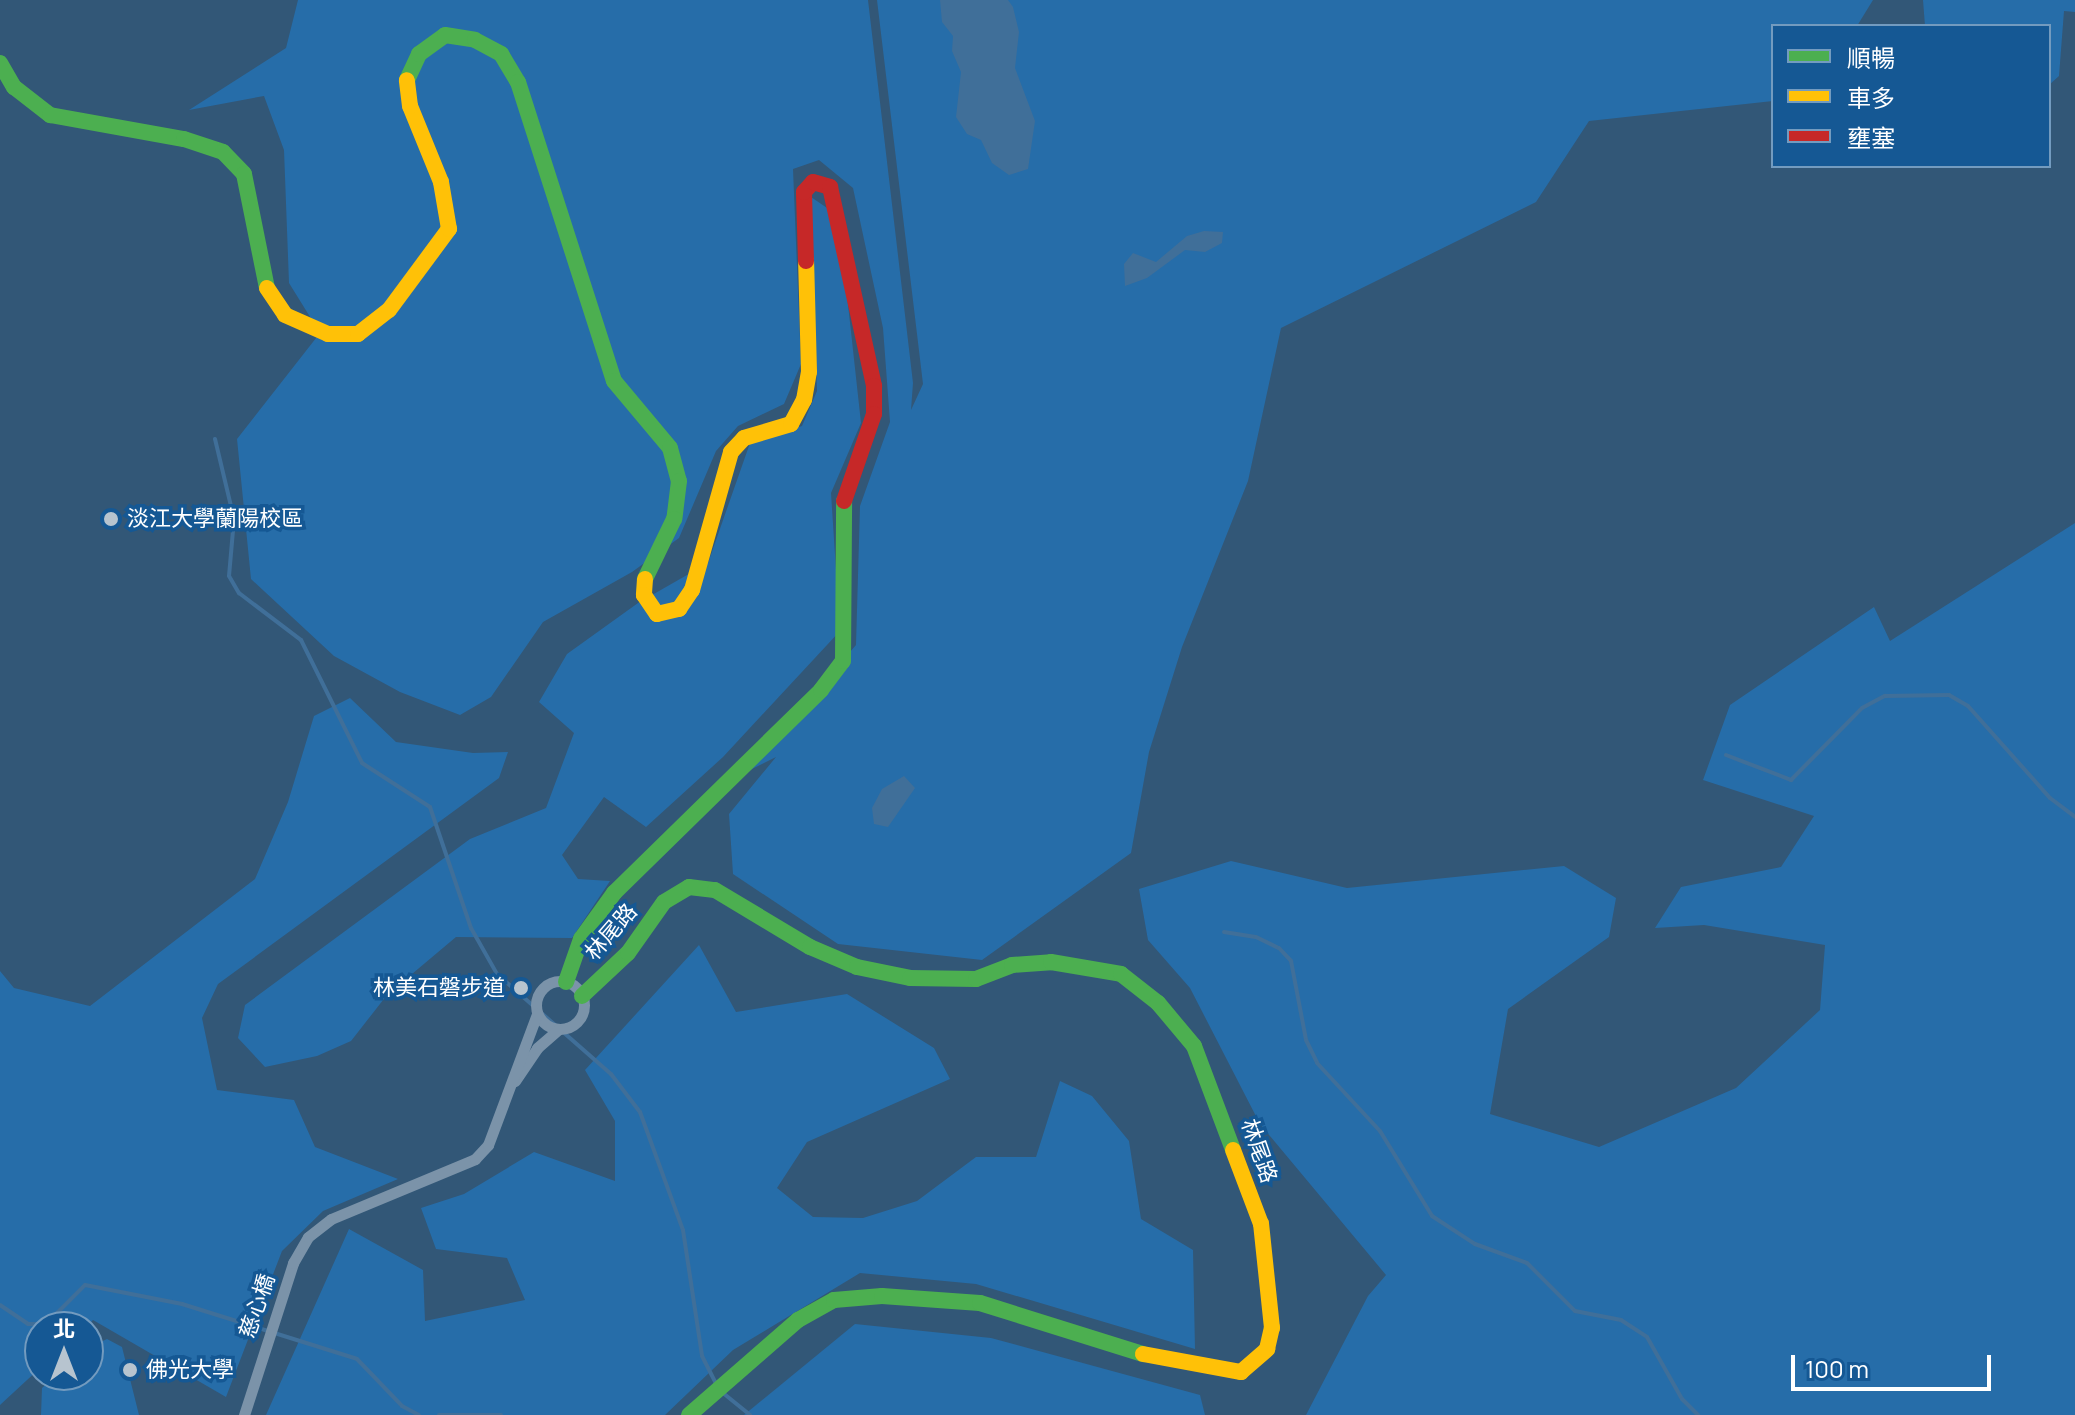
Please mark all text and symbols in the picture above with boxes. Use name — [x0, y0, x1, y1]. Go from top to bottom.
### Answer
legend — [1771, 24, 2051, 168]
text: 順暢 — [1847, 41, 1895, 74]
text: 車多 — [1847, 81, 1895, 114]
text: 壅塞 — [1847, 121, 1895, 154]
place label: 淡江大學蘭陽校區 — [127, 506, 303, 532]
marker: 淡江大學蘭陽校區 — [102, 510, 120, 528]
street label: 林尾路 — [579, 898, 643, 966]
place label: 林美石磐步道 — [373, 975, 505, 1001]
marker: 林美石磐步道 — [512, 979, 530, 997]
street label: 林尾路 — [1236, 1116, 1282, 1186]
street label: 慈心橋 — [234, 1271, 280, 1341]
north arrow — [24, 1311, 104, 1391]
text: 北 — [53, 1314, 75, 1344]
scale bar — [1795, 1339, 1995, 1389]
text: 100 m — [1805, 1352, 1869, 1385]
place label: 佛光大學 — [146, 1357, 234, 1383]
marker: 佛光大學 — [121, 1361, 139, 1379]

